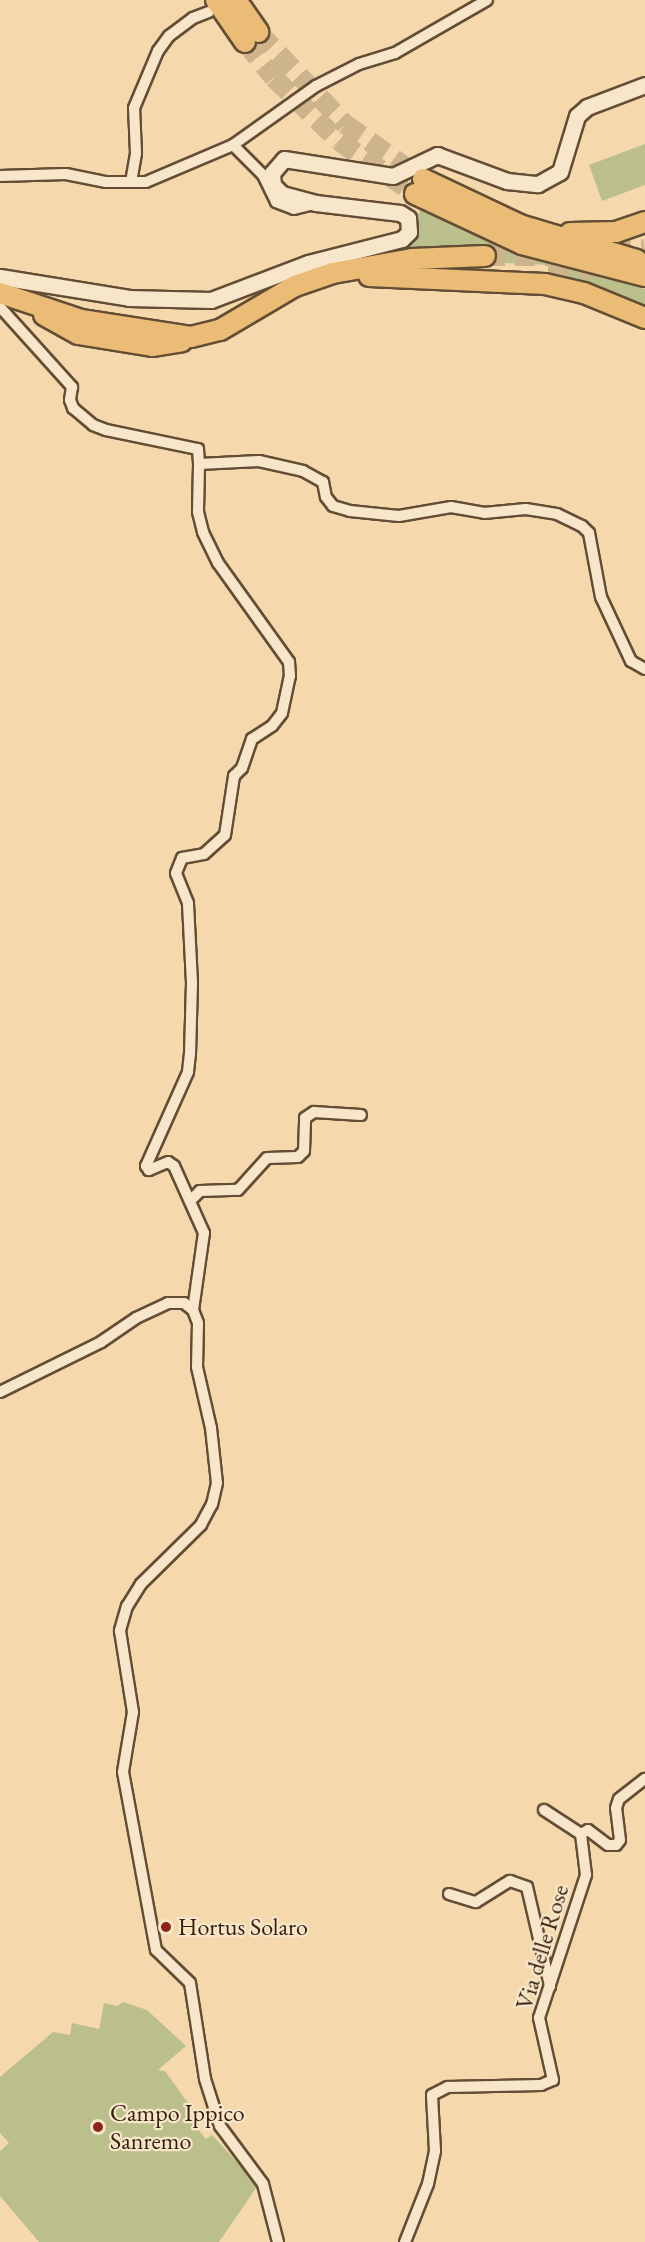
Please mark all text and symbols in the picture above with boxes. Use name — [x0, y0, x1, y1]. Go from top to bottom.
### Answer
street label: Via delle Rose — [509, 1881, 575, 2013]
place label: Hortus Solaro — [178, 1913, 308, 1941]
marker: Hortus Solaro — [159, 1920, 173, 1934]
place label: Campo Ippico Sanremo — [110, 2099, 245, 2155]
marker: Campo Ippico Sanremo — [91, 2120, 105, 2134]

